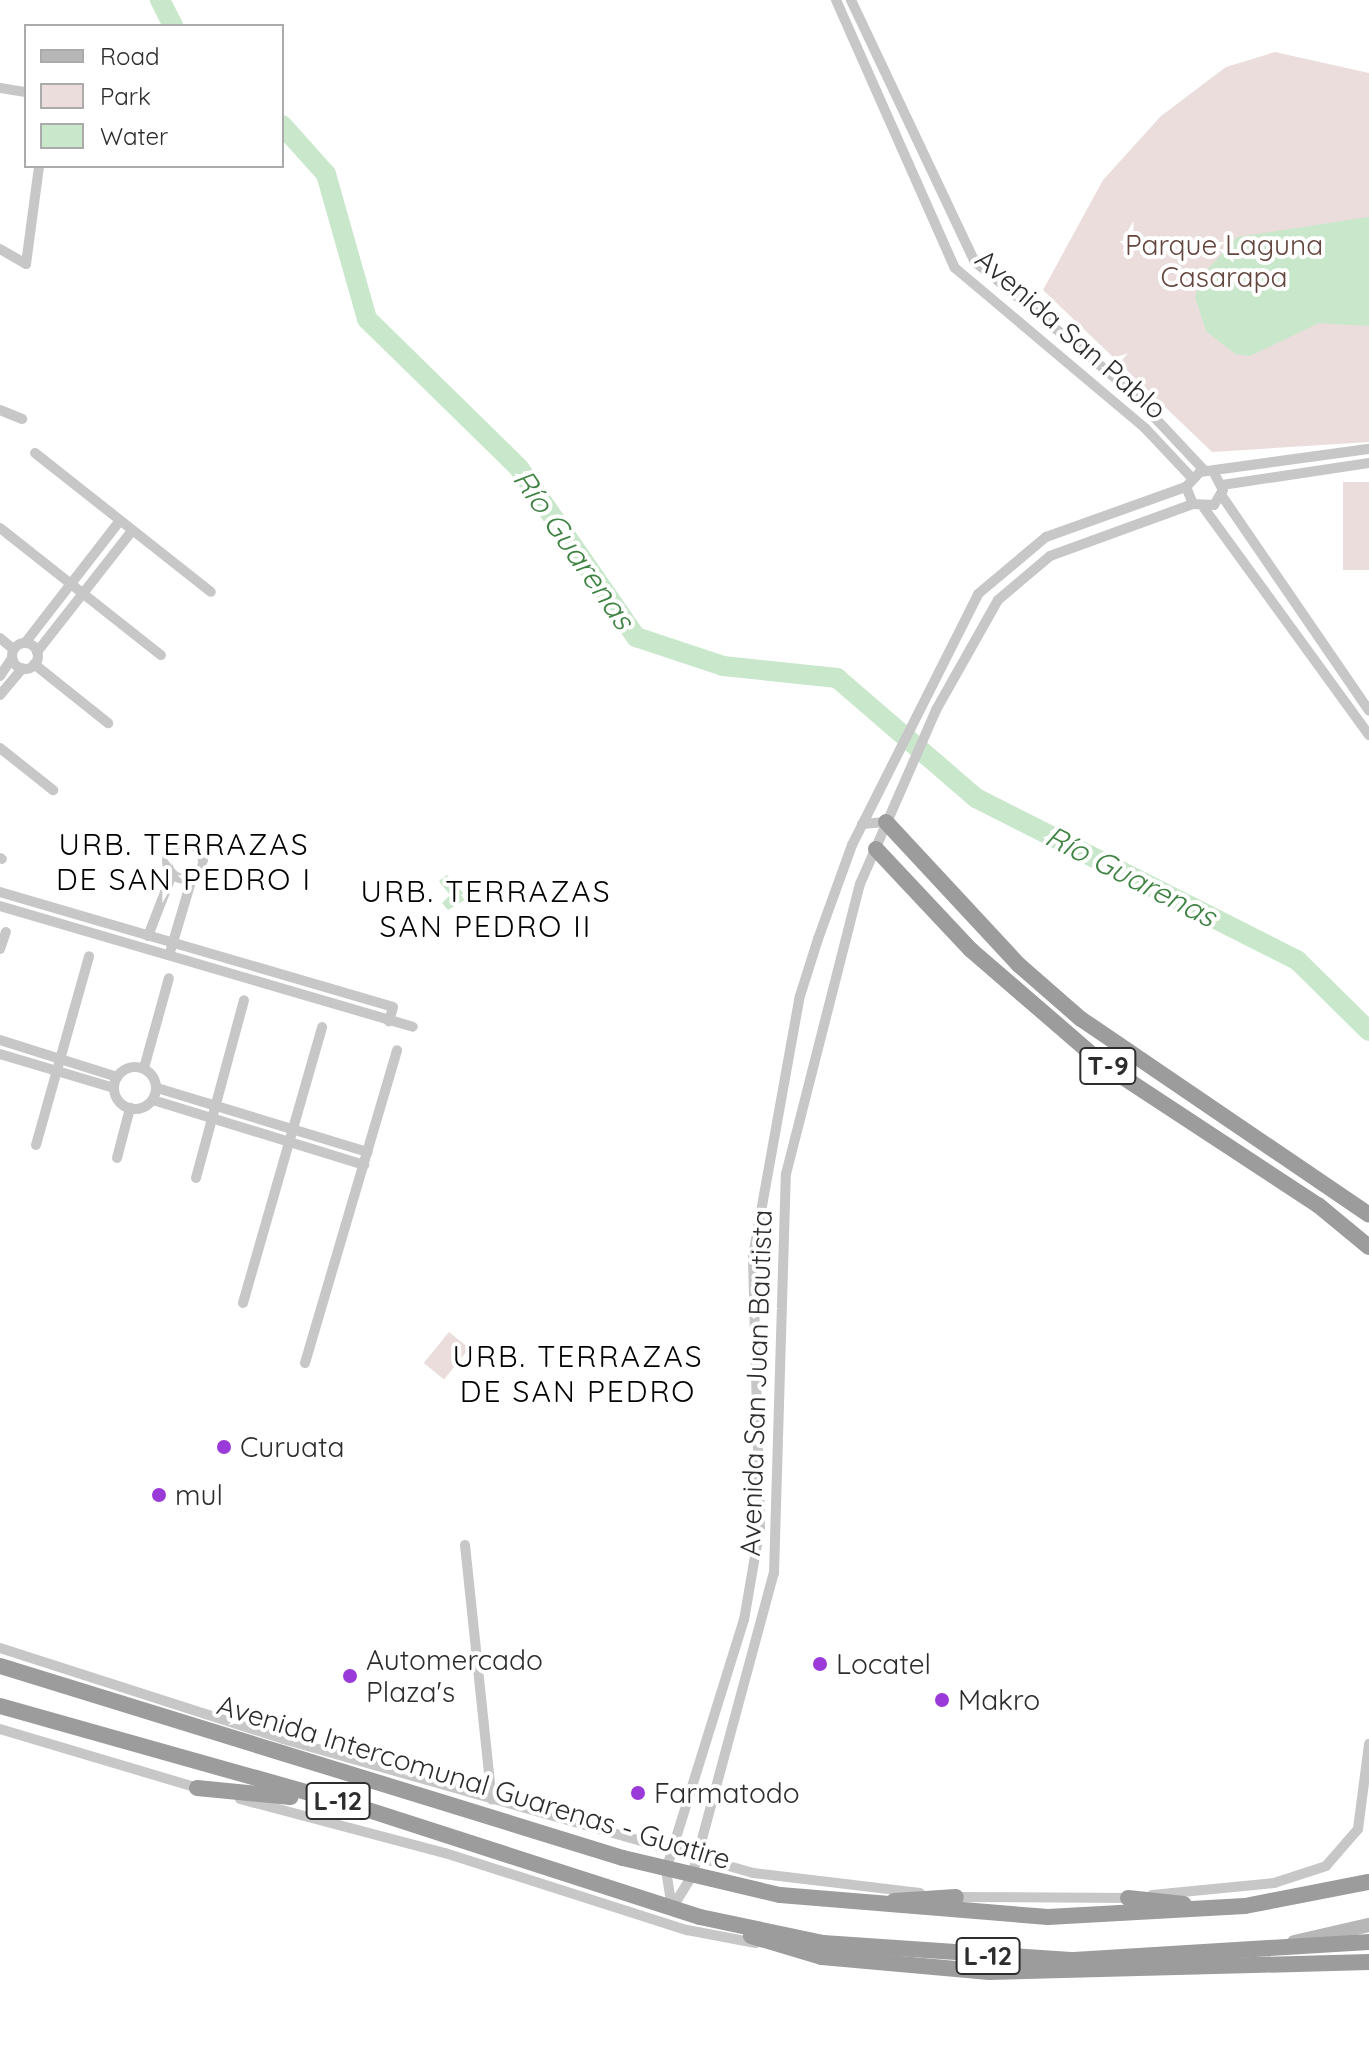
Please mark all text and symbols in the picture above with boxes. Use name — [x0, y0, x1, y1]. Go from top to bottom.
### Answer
legend — [24, 24, 284, 168]
text: Road — [100, 41, 160, 71]
text: Park — [100, 81, 151, 111]
text: Water — [100, 121, 168, 151]
park label: Parque Laguna Casarapa — [1125, 228, 1323, 294]
street label: Avenida San Pablo — [969, 242, 1173, 426]
water label: Río Guarenas — [506, 462, 642, 636]
water label: Río Guarenas — [1040, 818, 1222, 934]
district label: URB. TERRAZAS DE SAN PEDRO I — [56, 826, 312, 896]
district label: URB. TERRAZAS SAN PEDRO II — [361, 873, 611, 944]
road number: T-9 — [1078, 1044, 1138, 1088]
street label: Avenida San Juan Bautista — [733, 1209, 779, 1557]
district label: URB. TERRAZAS DE SAN PEDRO — [453, 1338, 703, 1408]
place label: Curuata — [240, 1430, 344, 1464]
marker: Curuata — [215, 1438, 233, 1456]
place label: mul — [175, 1478, 223, 1512]
marker: mul — [150, 1486, 168, 1504]
place label: Automercado Plaza's — [366, 1643, 543, 1709]
place label: Locatel — [836, 1647, 931, 1681]
marker: Locatel — [811, 1655, 829, 1673]
marker: Automercado Plaza's — [341, 1667, 359, 1685]
place label: Makro — [958, 1683, 1040, 1717]
street label: Avenida Intercomunal Guarenas - Guatire — [213, 1688, 735, 1876]
marker: Makro — [933, 1691, 951, 1709]
place label: Farmatodo — [654, 1776, 800, 1810]
road number: L-12 — [304, 1779, 372, 1823]
marker: Farmatodo — [629, 1784, 647, 1802]
road number: L-12 — [954, 1934, 1022, 1978]

